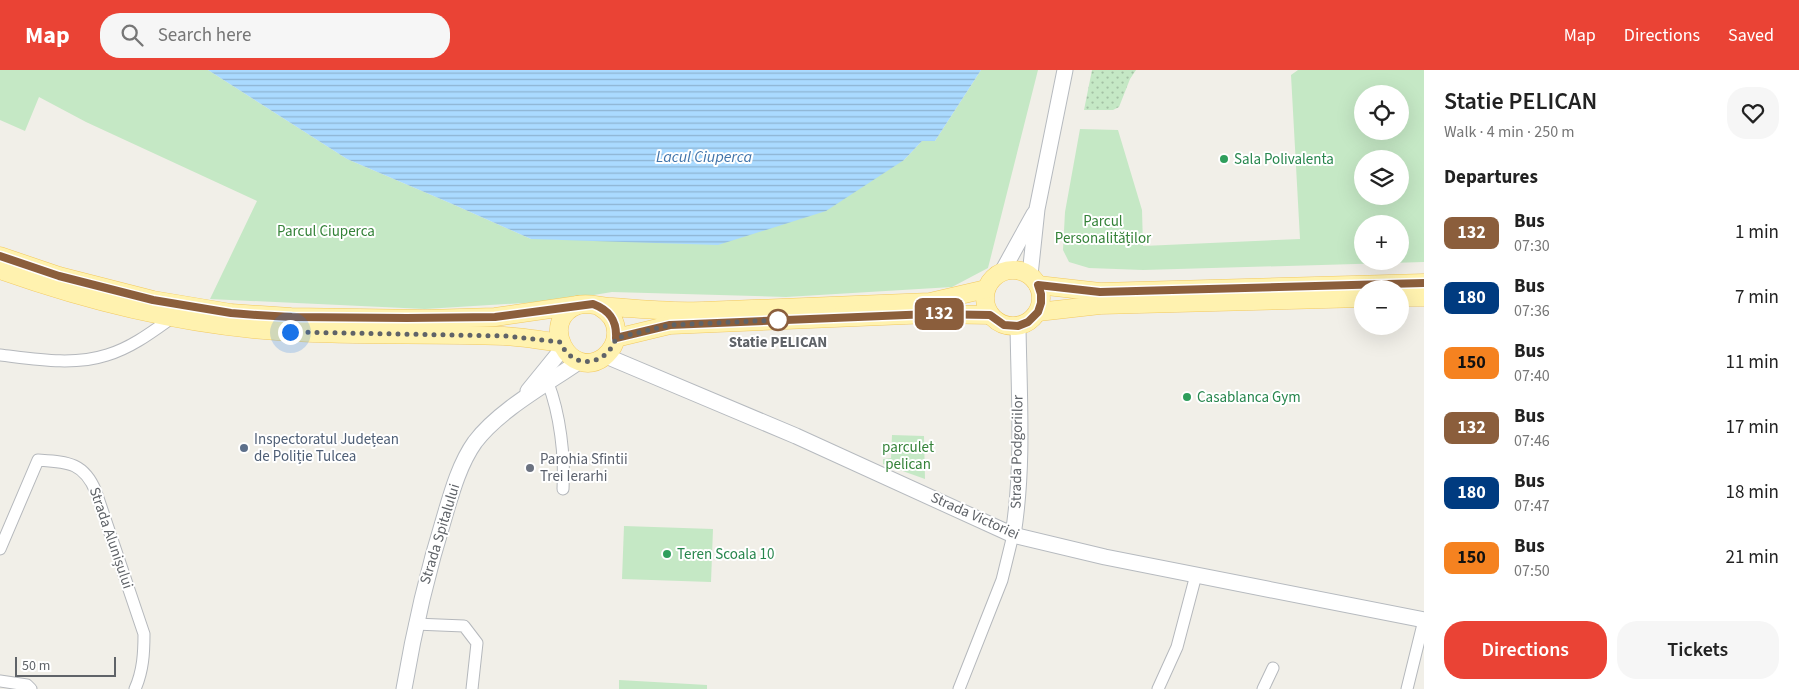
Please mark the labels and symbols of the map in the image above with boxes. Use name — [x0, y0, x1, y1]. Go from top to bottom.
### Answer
water label: Lacul Ciuperca — [656, 146, 752, 168]
place label: Sala Polivalenta — [1234, 149, 1334, 170]
marker: Sala Polivalenta — [1218, 153, 1230, 165]
park label: Parcul Personalităților — [1055, 211, 1152, 249]
park label: Parcul Ciuperca — [277, 221, 375, 242]
line badge: 132 — [910, 298, 968, 330]
marker: Statie PELICAN — [767, 309, 789, 331]
your location — [278, 320, 303, 345]
place label: Statie PELICAN — [729, 332, 827, 353]
place label: Casablanca Gym — [1197, 387, 1301, 408]
marker: Casablanca Gym — [1181, 391, 1193, 403]
street label: Strada Podgoriilor — [1006, 394, 1029, 509]
place label: Inspectoratul Județean de Poliție Tulcea — [254, 429, 399, 467]
park label: parculet pelican — [882, 437, 934, 475]
marker: Inspectoratul Județean de Poliție Tulcea — [238, 442, 250, 454]
place label: Parohia Sfintii Trei Ierarhi — [540, 449, 628, 487]
marker: Parohia Sfintii Trei Ierarhi — [524, 462, 536, 474]
street label: Strada Spitalului — [415, 481, 465, 587]
street label: Strada Alunișului — [84, 484, 138, 592]
street label: Strada Victoriei — [927, 487, 1023, 545]
place label: Teren Scoala 10 — [677, 544, 775, 565]
marker: Teren Scoala 10 — [661, 548, 673, 560]
scale bar — [15, 654, 116, 677]

